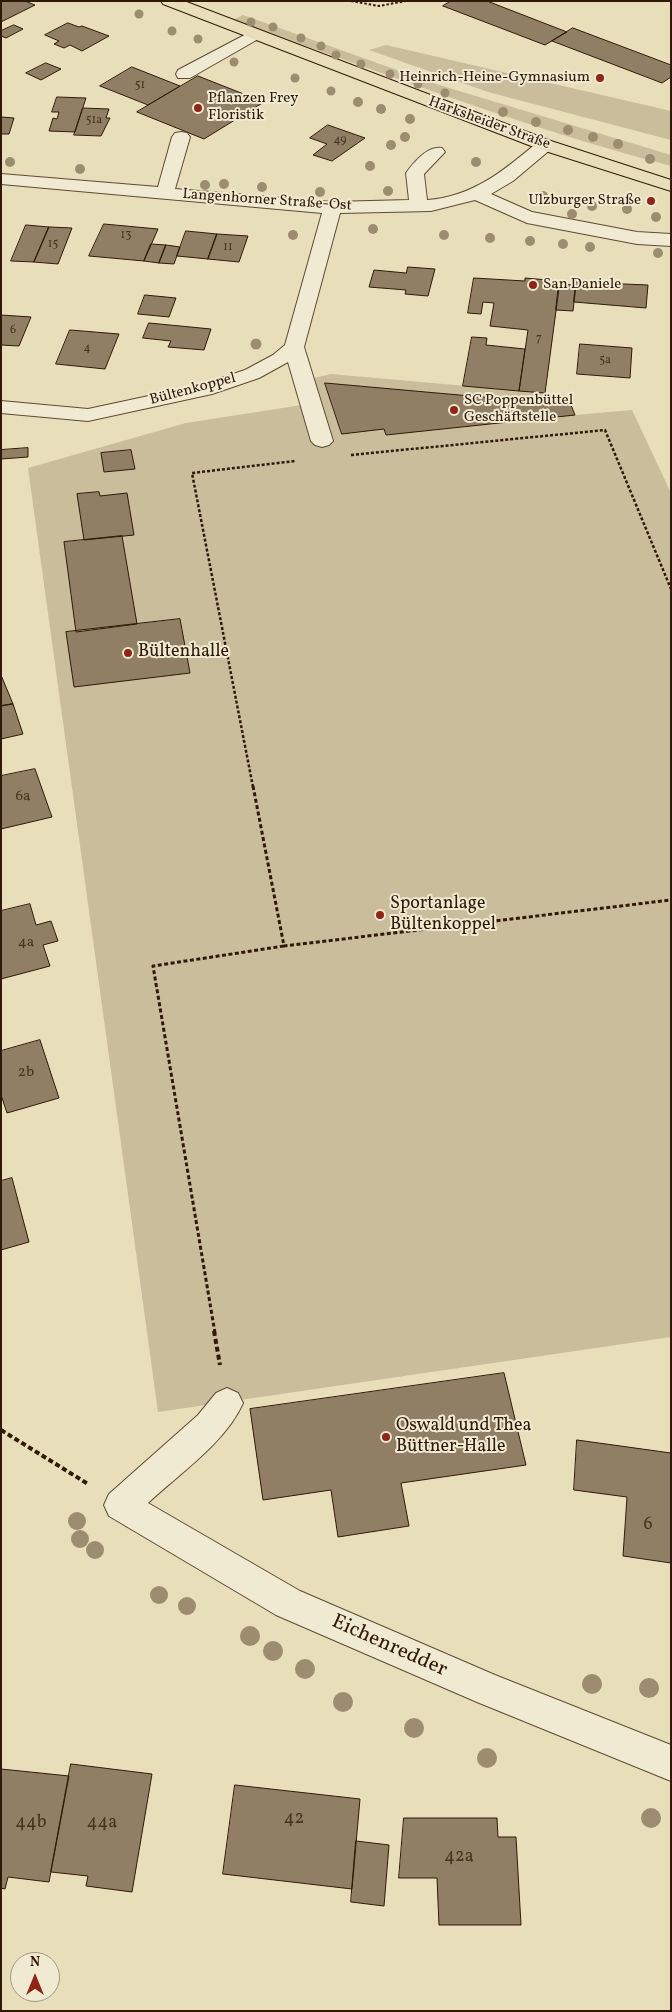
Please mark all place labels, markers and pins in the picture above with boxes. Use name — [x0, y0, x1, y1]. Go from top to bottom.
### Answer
place label: Heinrich-Heine-Gymnasium — [399, 69, 590, 87]
marker: Heinrich-Heine-Gymnasium — [594, 72, 606, 84]
place label: Pflanzen Frey Floristik — [208, 90, 298, 125]
marker: Pflanzen Frey Floristik — [192, 102, 204, 114]
place label: Ulzburger Straße — [528, 192, 641, 210]
marker: Ulzburger Straße — [645, 195, 657, 207]
place label: San Daniele — [543, 276, 621, 294]
marker: San Daniele — [527, 279, 539, 291]
place label: SC Poppenbüttel Geschäftstelle — [464, 392, 573, 427]
marker: SC Poppenbüttel Geschäftstelle — [448, 404, 460, 416]
place label: Bültenhalle — [138, 642, 229, 664]
marker: Bültenhalle — [122, 647, 134, 659]
place label: Sportanlage Bültenkoppel — [390, 894, 496, 936]
marker: Sportanlage Bültenkoppel — [374, 909, 386, 921]
place label: Oswald und Thea Büttner-Halle — [396, 1416, 532, 1458]
marker: Oswald und Thea Büttner-Halle — [380, 1431, 392, 1443]

